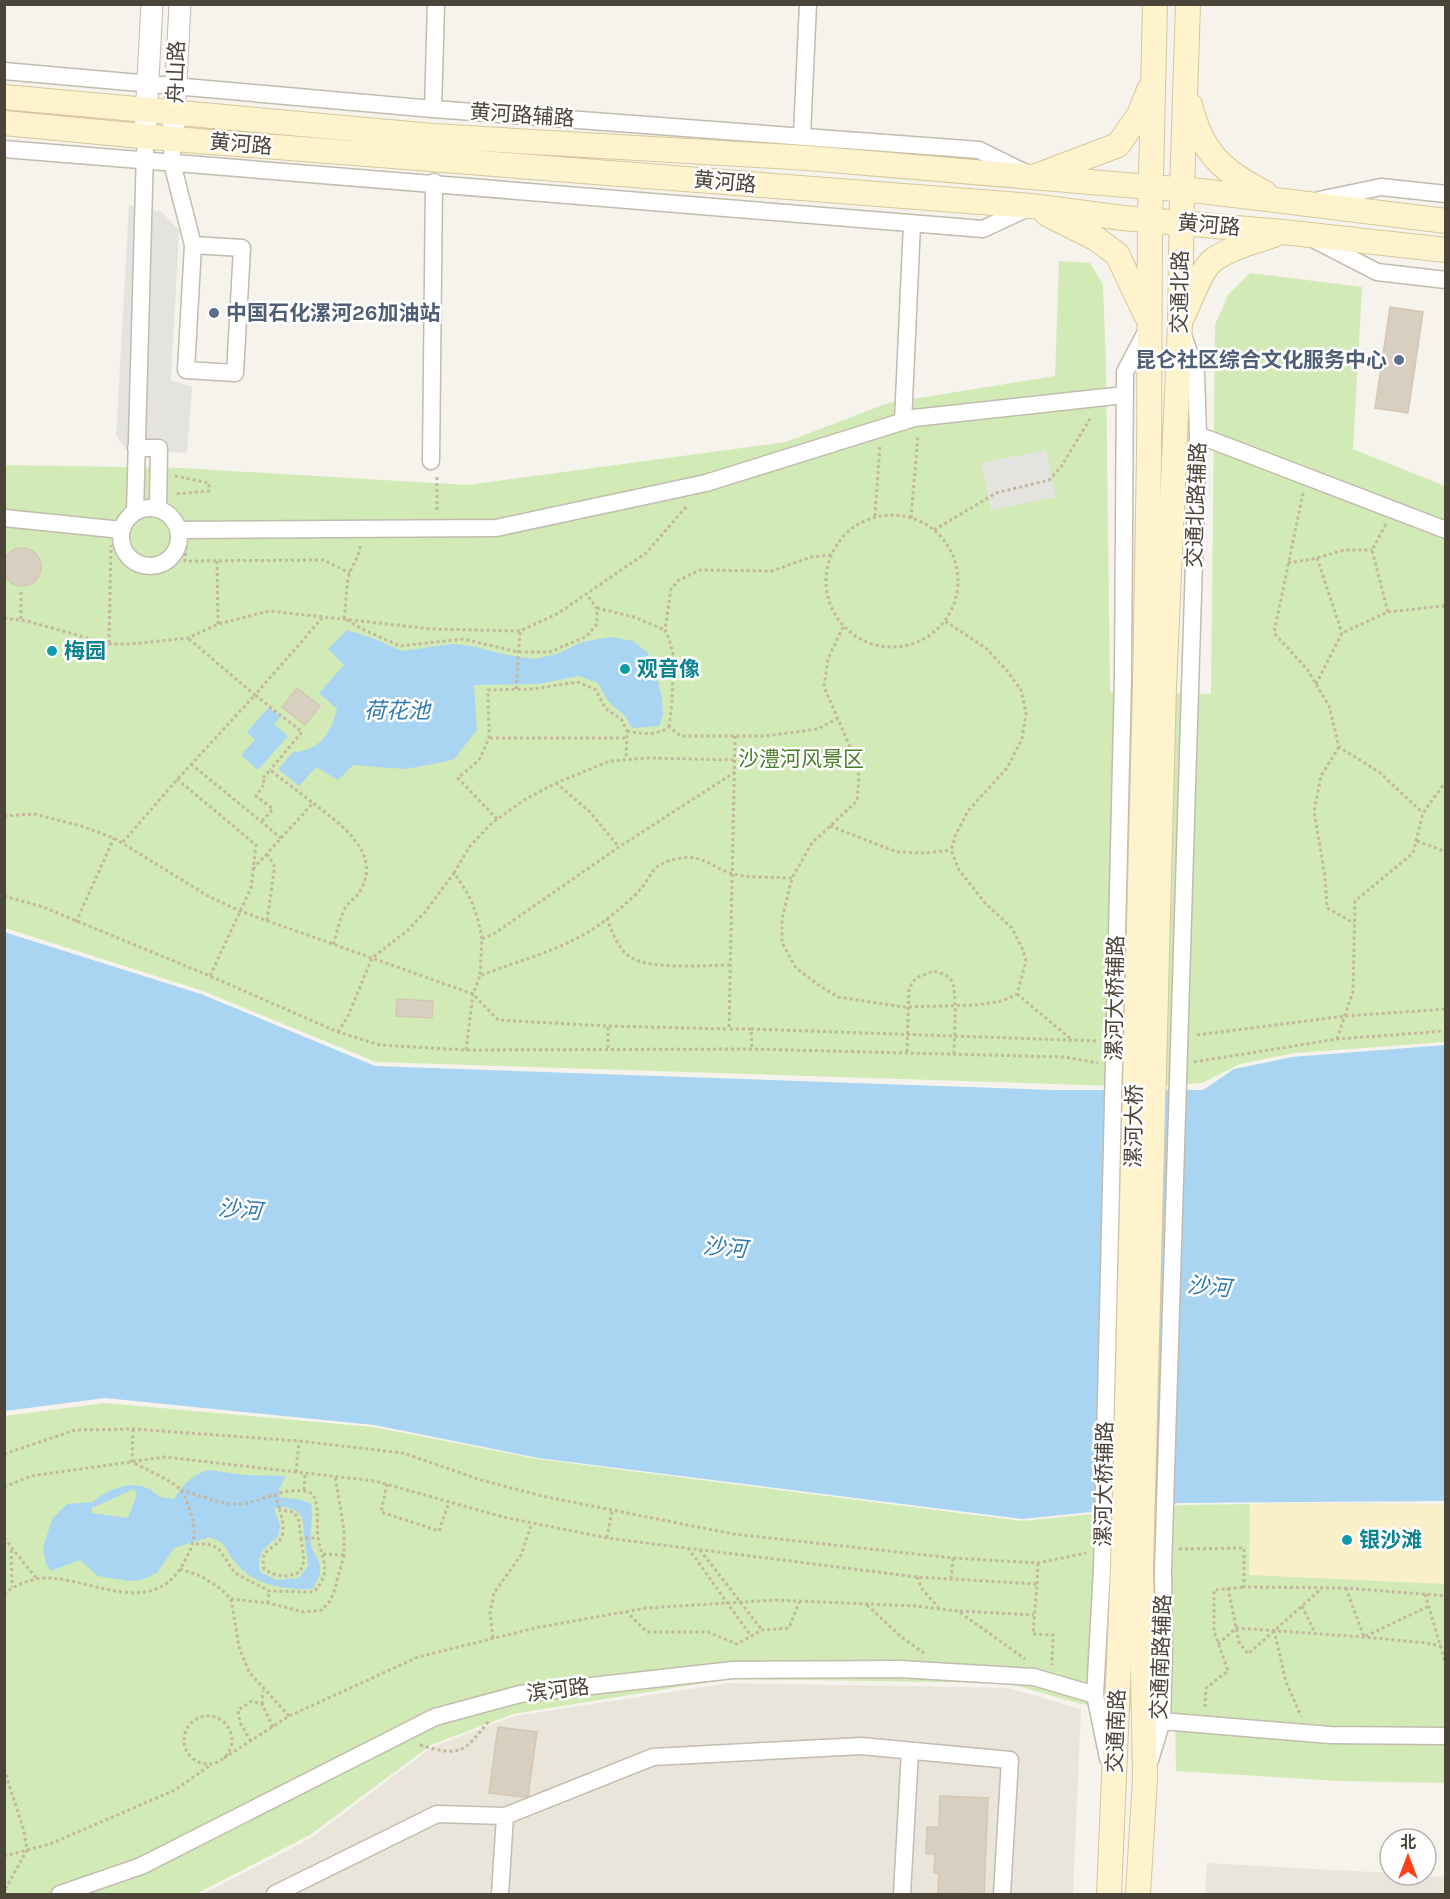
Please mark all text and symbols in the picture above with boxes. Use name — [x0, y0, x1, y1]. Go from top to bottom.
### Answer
street label: 舟山路 — [163, 40, 189, 104]
street label: 黄河路辅路 — [469, 99, 575, 131]
street label: 黄河路 — [209, 129, 273, 159]
street label: 黄河路 — [693, 167, 757, 197]
street label: 黄河路 — [1177, 210, 1241, 240]
street label: 交通北路 — [1167, 250, 1193, 334]
place label: 中国石化漯河26加油站 — [226, 301, 440, 325]
marker: 中国石化漯河26加油站 — [207, 306, 221, 320]
place label: 昆仑社区综合文化服务中心 — [1135, 348, 1387, 372]
marker: 昆仑社区综合文化服务中心 — [1392, 353, 1406, 367]
street label: 交通北路辅路 — [1182, 442, 1210, 568]
place label: 梅园 — [64, 639, 106, 663]
marker: 梅园 — [45, 644, 59, 658]
place label: 观音像 — [637, 657, 700, 681]
marker: 观音像 — [618, 662, 632, 676]
water label: 荷花池 — [364, 698, 432, 724]
park label: 沙澧河风景区 — [738, 747, 864, 771]
street label: 漯河大桥辅路 — [1102, 935, 1128, 1061]
street label: 漯河大桥 — [1121, 1084, 1147, 1168]
water label: 沙河 — [217, 1195, 267, 1225]
water label: 沙河 — [702, 1233, 752, 1263]
water label: 沙河 — [1186, 1272, 1236, 1302]
street label: 漯河大桥辅路 — [1091, 1421, 1117, 1547]
place label: 银沙滩 — [1359, 1528, 1422, 1552]
marker: 银沙滩 — [1340, 1533, 1354, 1547]
street label: 交通南路辅路 — [1147, 1594, 1175, 1720]
street label: 滨河路 — [525, 1674, 591, 1706]
street label: 交通南路 — [1103, 1689, 1129, 1773]
north arrow — [1378, 1827, 1438, 1887]
text: 北 — [1400, 1833, 1416, 1852]

